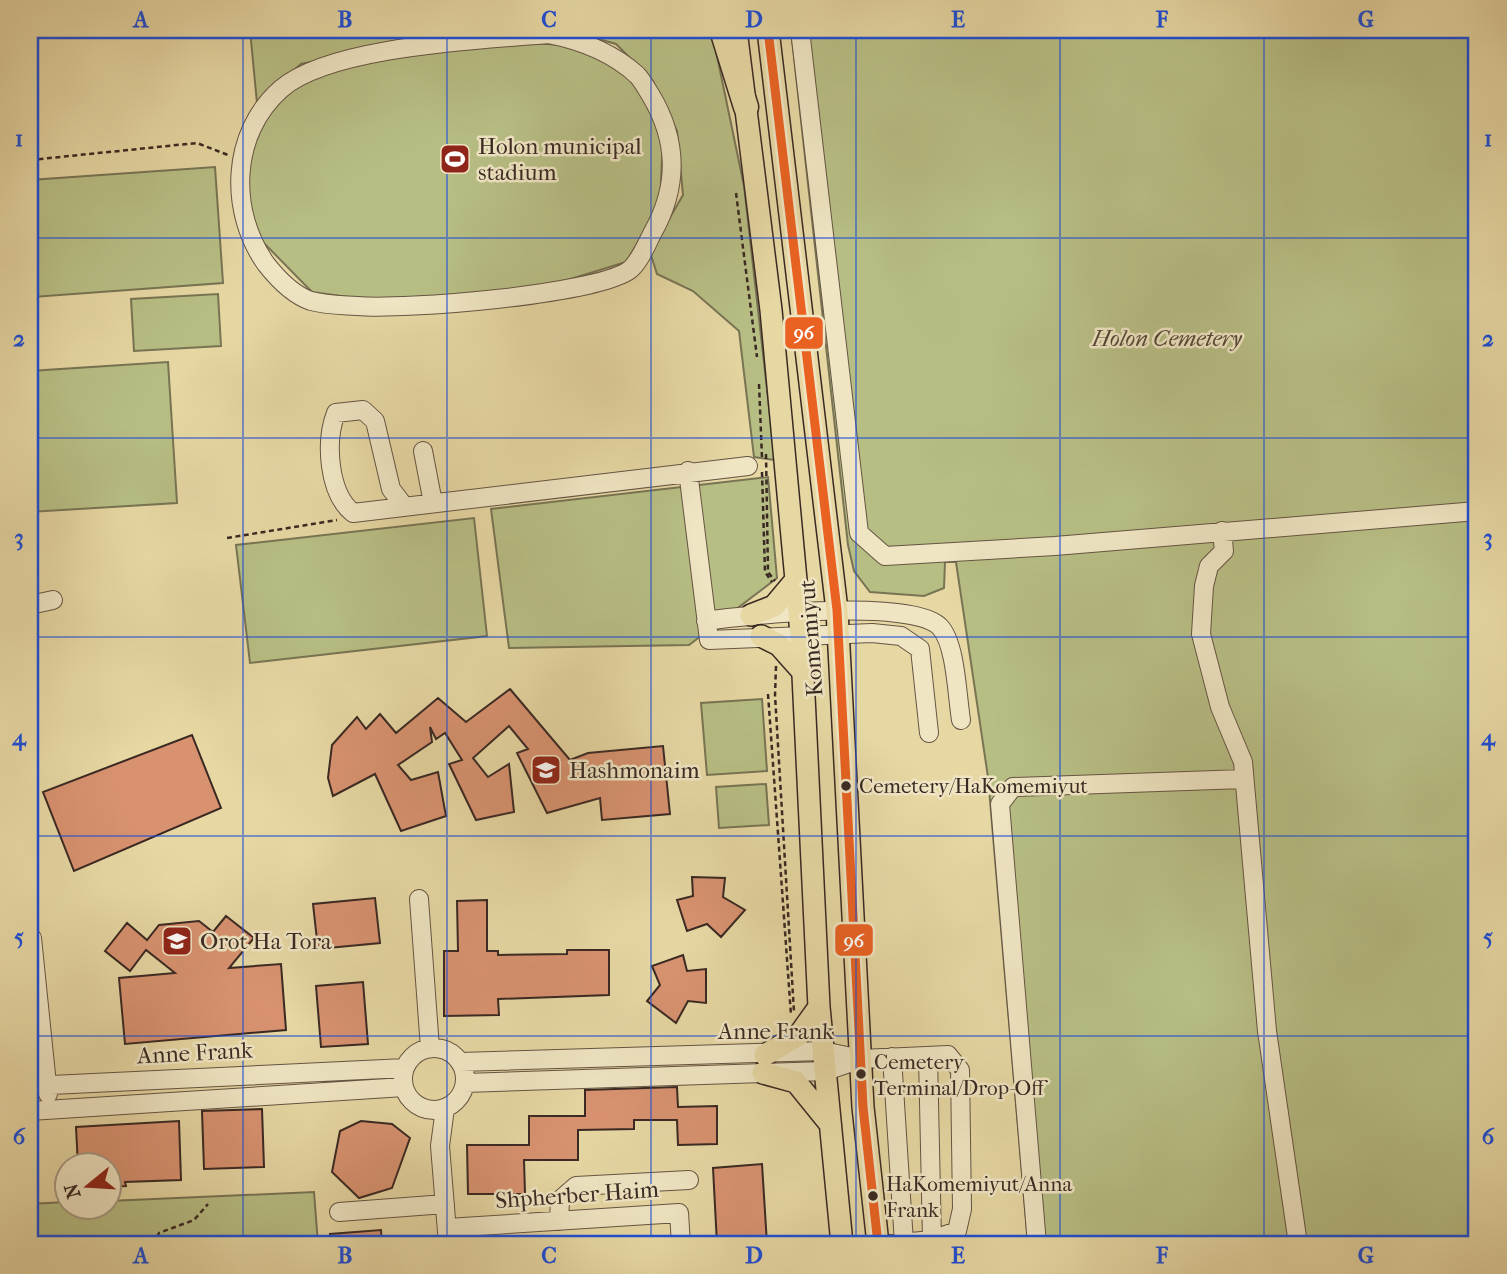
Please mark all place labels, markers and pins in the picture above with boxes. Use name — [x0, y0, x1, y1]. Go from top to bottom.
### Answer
place label: Holon municipal stadium — [478, 133, 642, 186]
sports icon: Holon municipal stadium — [438, 142, 472, 176]
school or university icon: Hashmonaim — [529, 753, 563, 787]
place label: Hashmonaim — [569, 757, 700, 784]
place label: Cemetery/HaKomemiyut — [859, 774, 1088, 798]
marker: Cemetery/HaKomemiyut — [839, 779, 853, 793]
school or university icon: Orot Ha Tora — [160, 924, 194, 958]
place label: Orot Ha Tora — [200, 928, 332, 955]
place label: Cemetery Terminal/Drop-Off — [874, 1050, 1048, 1100]
marker: Cemetery Terminal/Drop-Off — [854, 1067, 868, 1081]
place label: HaKomemiyut/Anna Frank — [886, 1172, 1072, 1222]
marker: HaKomemiyut/Anna Frank — [866, 1189, 880, 1203]

